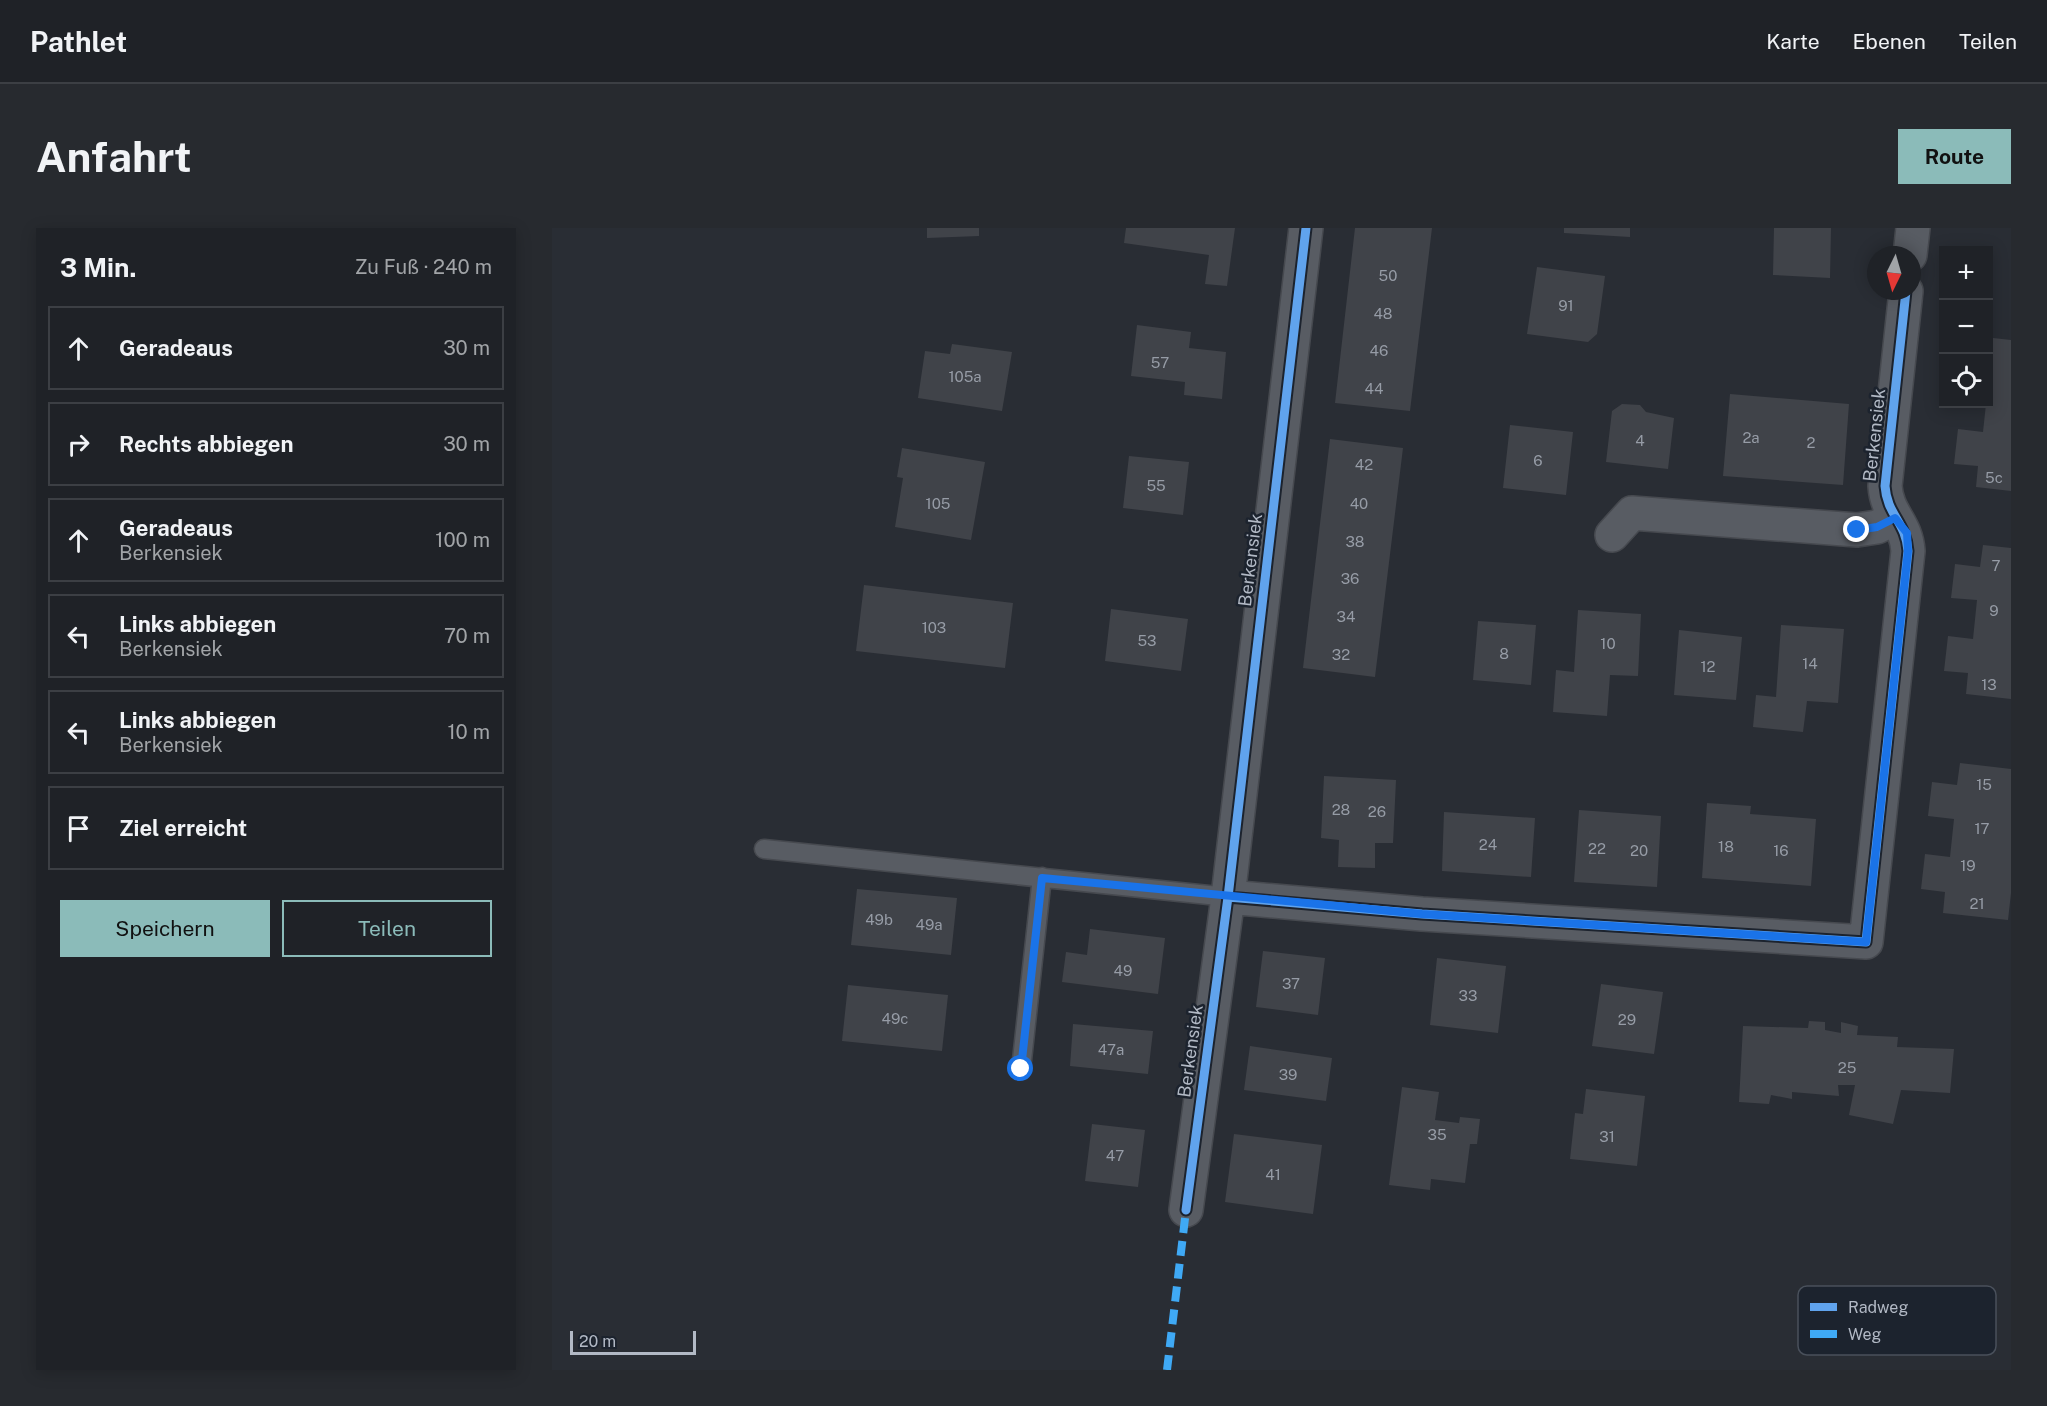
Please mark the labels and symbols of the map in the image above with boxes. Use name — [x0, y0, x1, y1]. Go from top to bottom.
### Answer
north arrow — [1867, 246, 1921, 300]
house number: 50 — [1379, 267, 1397, 284]
house number: 91 — [1558, 297, 1574, 314]
house number: 48 — [1373, 305, 1393, 322]
house number: 46 — [1370, 342, 1388, 359]
house number: 57 — [1151, 354, 1169, 371]
house number: 105a — [948, 368, 982, 385]
house number: 44 — [1365, 380, 1383, 397]
street label: Berkensiek — [1859, 387, 1889, 483]
house number: 2a — [1742, 429, 1760, 446]
house number: 4 — [1635, 432, 1645, 449]
house number: 2 — [1807, 434, 1816, 451]
house number: 6 — [1533, 452, 1543, 469]
house number: 42 — [1355, 456, 1373, 473]
house number: 5c — [1985, 469, 2003, 486]
house number: 55 — [1146, 477, 1166, 494]
house number: 105 — [926, 495, 950, 512]
house number: 40 — [1350, 495, 1368, 512]
street label: Berkensiek — [1234, 512, 1266, 608]
route end — [1843, 516, 1869, 542]
house number: 38 — [1345, 533, 1365, 550]
house number: 7 — [1991, 557, 2001, 574]
house number: 36 — [1341, 570, 1359, 587]
house number: 9 — [1989, 602, 1999, 619]
house number: 34 — [1337, 608, 1355, 625]
house number: 103 — [922, 619, 946, 636]
house number: 53 — [1137, 632, 1157, 649]
house number: 10 — [1600, 635, 1616, 652]
house number: 8 — [1499, 645, 1509, 662]
house number: 32 — [1332, 646, 1350, 663]
house number: 14 — [1802, 655, 1818, 672]
house number: 12 — [1700, 658, 1716, 675]
house number: 13 — [1981, 676, 1997, 693]
house number: 15 — [1976, 776, 1992, 793]
house number: 28 — [1332, 801, 1350, 818]
house number: 26 — [1368, 803, 1386, 820]
house number: 17 — [1974, 820, 1990, 837]
house number: 24 — [1479, 836, 1497, 853]
house number: 18 — [1718, 838, 1734, 855]
house number: 22 — [1588, 840, 1606, 857]
house number: 20 — [1630, 842, 1648, 859]
house number: 16 — [1773, 842, 1789, 859]
house number: 19 — [1960, 857, 1976, 874]
house number: 21 — [1969, 895, 1985, 912]
house number: 49b — [865, 911, 893, 928]
house number: 49a — [915, 916, 943, 933]
house number: 49 — [1114, 962, 1132, 979]
house number: 37 — [1282, 975, 1300, 992]
house number: 33 — [1459, 987, 1477, 1004]
street label: Berkensiek — [1173, 1003, 1207, 1099]
house number: 49c — [882, 1010, 908, 1027]
house number: 29 — [1618, 1011, 1636, 1028]
house number: 47a — [1098, 1041, 1124, 1058]
route start — [1007, 1055, 1033, 1081]
house number: 25 — [1838, 1059, 1856, 1076]
house number: 39 — [1279, 1066, 1297, 1083]
house number: 35 — [1427, 1126, 1447, 1143]
house number: 31 — [1599, 1128, 1615, 1145]
house number: 47 — [1106, 1147, 1124, 1164]
house number: 41 — [1265, 1166, 1281, 1183]
legend — [1798, 1286, 1996, 1355]
text: Radweg — [1848, 1298, 1908, 1317]
text: Weg — [1848, 1325, 1882, 1344]
scale bar — [570, 1328, 696, 1356]

